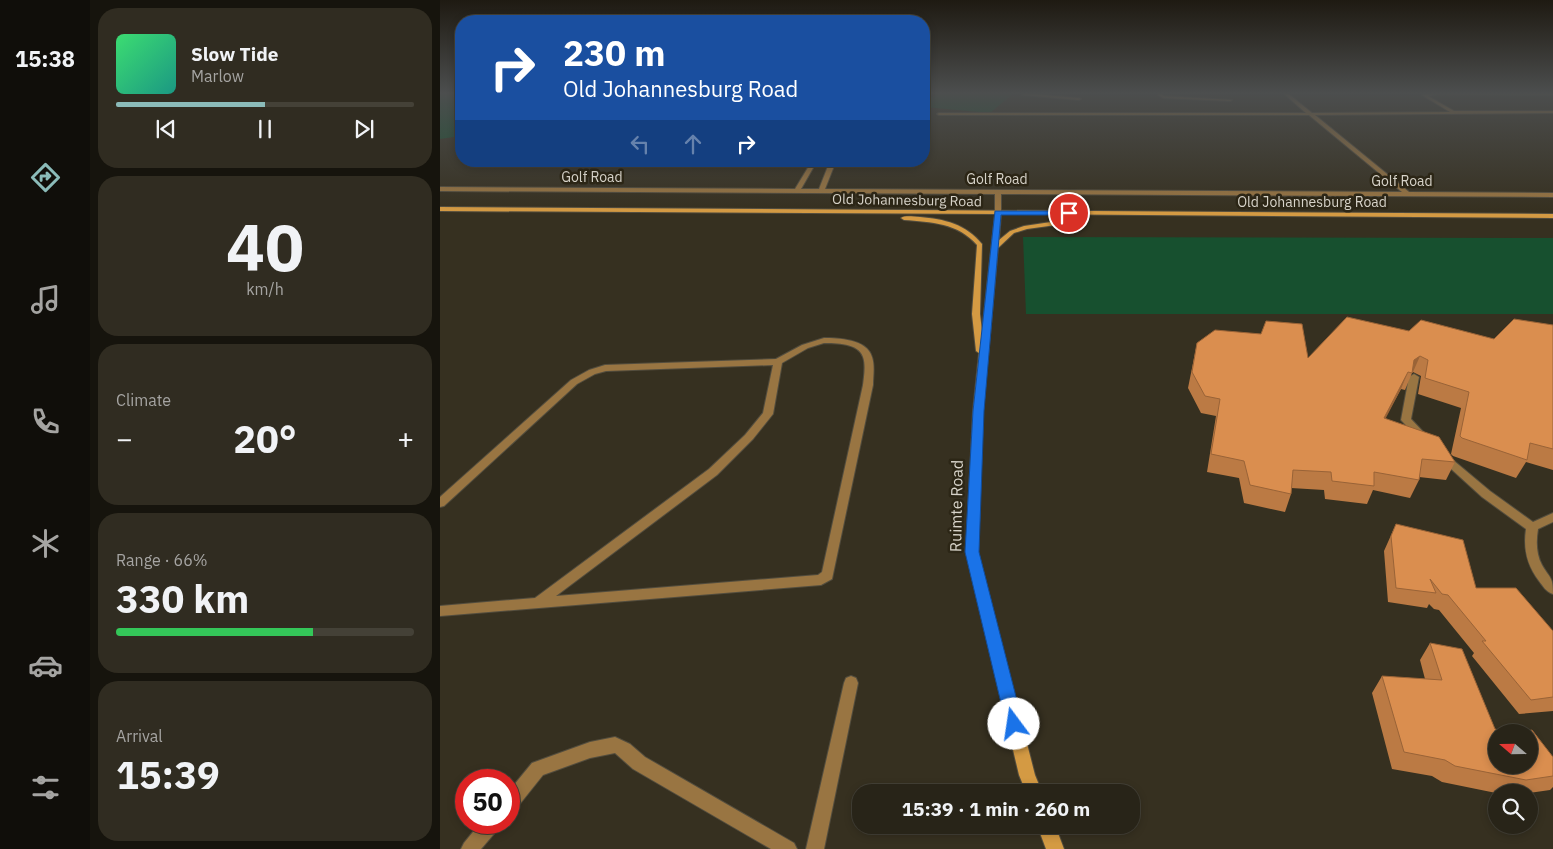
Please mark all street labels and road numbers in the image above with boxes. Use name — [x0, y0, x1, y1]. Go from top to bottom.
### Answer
street label: Golf Road — [561, 168, 623, 186]
street label: Golf Road — [966, 170, 1028, 188]
street label: Golf Road — [1371, 172, 1433, 190]
street label: Old Johannesburg Road — [832, 190, 982, 210]
street label: Old Johannesburg Road — [1237, 193, 1387, 211]
street label: Ruimte Road — [945, 460, 967, 552]

